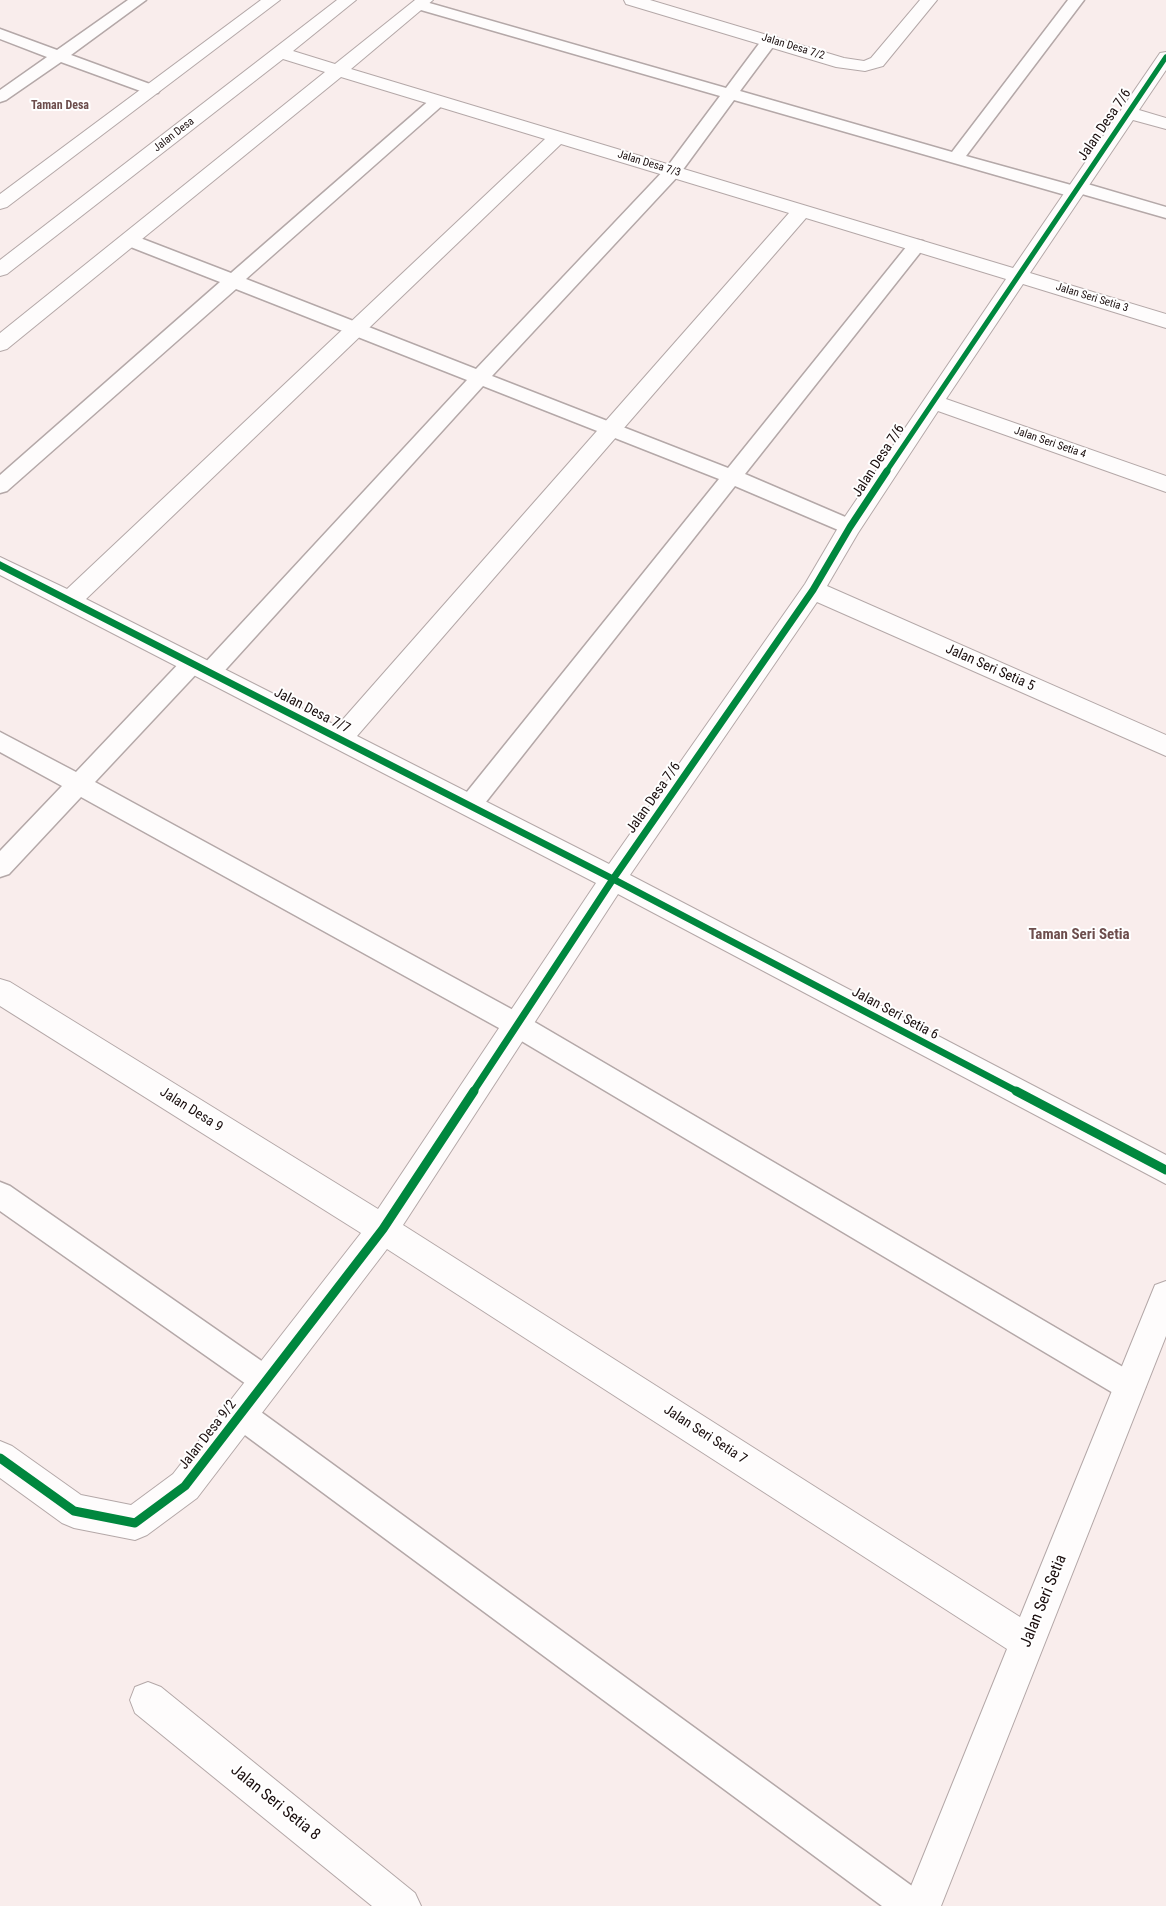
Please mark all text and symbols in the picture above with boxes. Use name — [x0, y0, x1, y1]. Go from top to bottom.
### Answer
street label: Jalan Desa 7/2 — [760, 31, 826, 63]
street label: Jalan Desa 7/6 — [1075, 86, 1135, 164]
district label: Taman Desa — [31, 99, 89, 113]
street label: Jalan Desa — [151, 115, 197, 155]
street label: Jalan Desa 7/3 — [616, 148, 682, 180]
street label: Jalan Seri Setia 3 — [1054, 281, 1130, 315]
street label: Jalan Desa 7/6 — [849, 422, 909, 500]
street label: Jalan Seri Setia 4 — [1012, 424, 1088, 462]
street label: Jalan Seri Setia 5 — [943, 641, 1037, 695]
street label: Jalan Desa 7/7 — [271, 685, 353, 737]
street label: Jalan Desa 7/6 — [623, 759, 685, 837]
district label: Taman Seri Setia — [1028, 926, 1130, 944]
street label: Jalan Seri Setia 6 — [849, 984, 941, 1044]
street label: Jalan Desa 9 — [156, 1084, 226, 1136]
street label: Jalan Desa 9/2 — [176, 1397, 240, 1473]
street label: Jalan Seri Setia 7 — [660, 1402, 750, 1468]
street label: Jalan Seri Setia — [1017, 1552, 1071, 1650]
street label: Jalan Seri Setia 8 — [226, 1761, 324, 1845]

